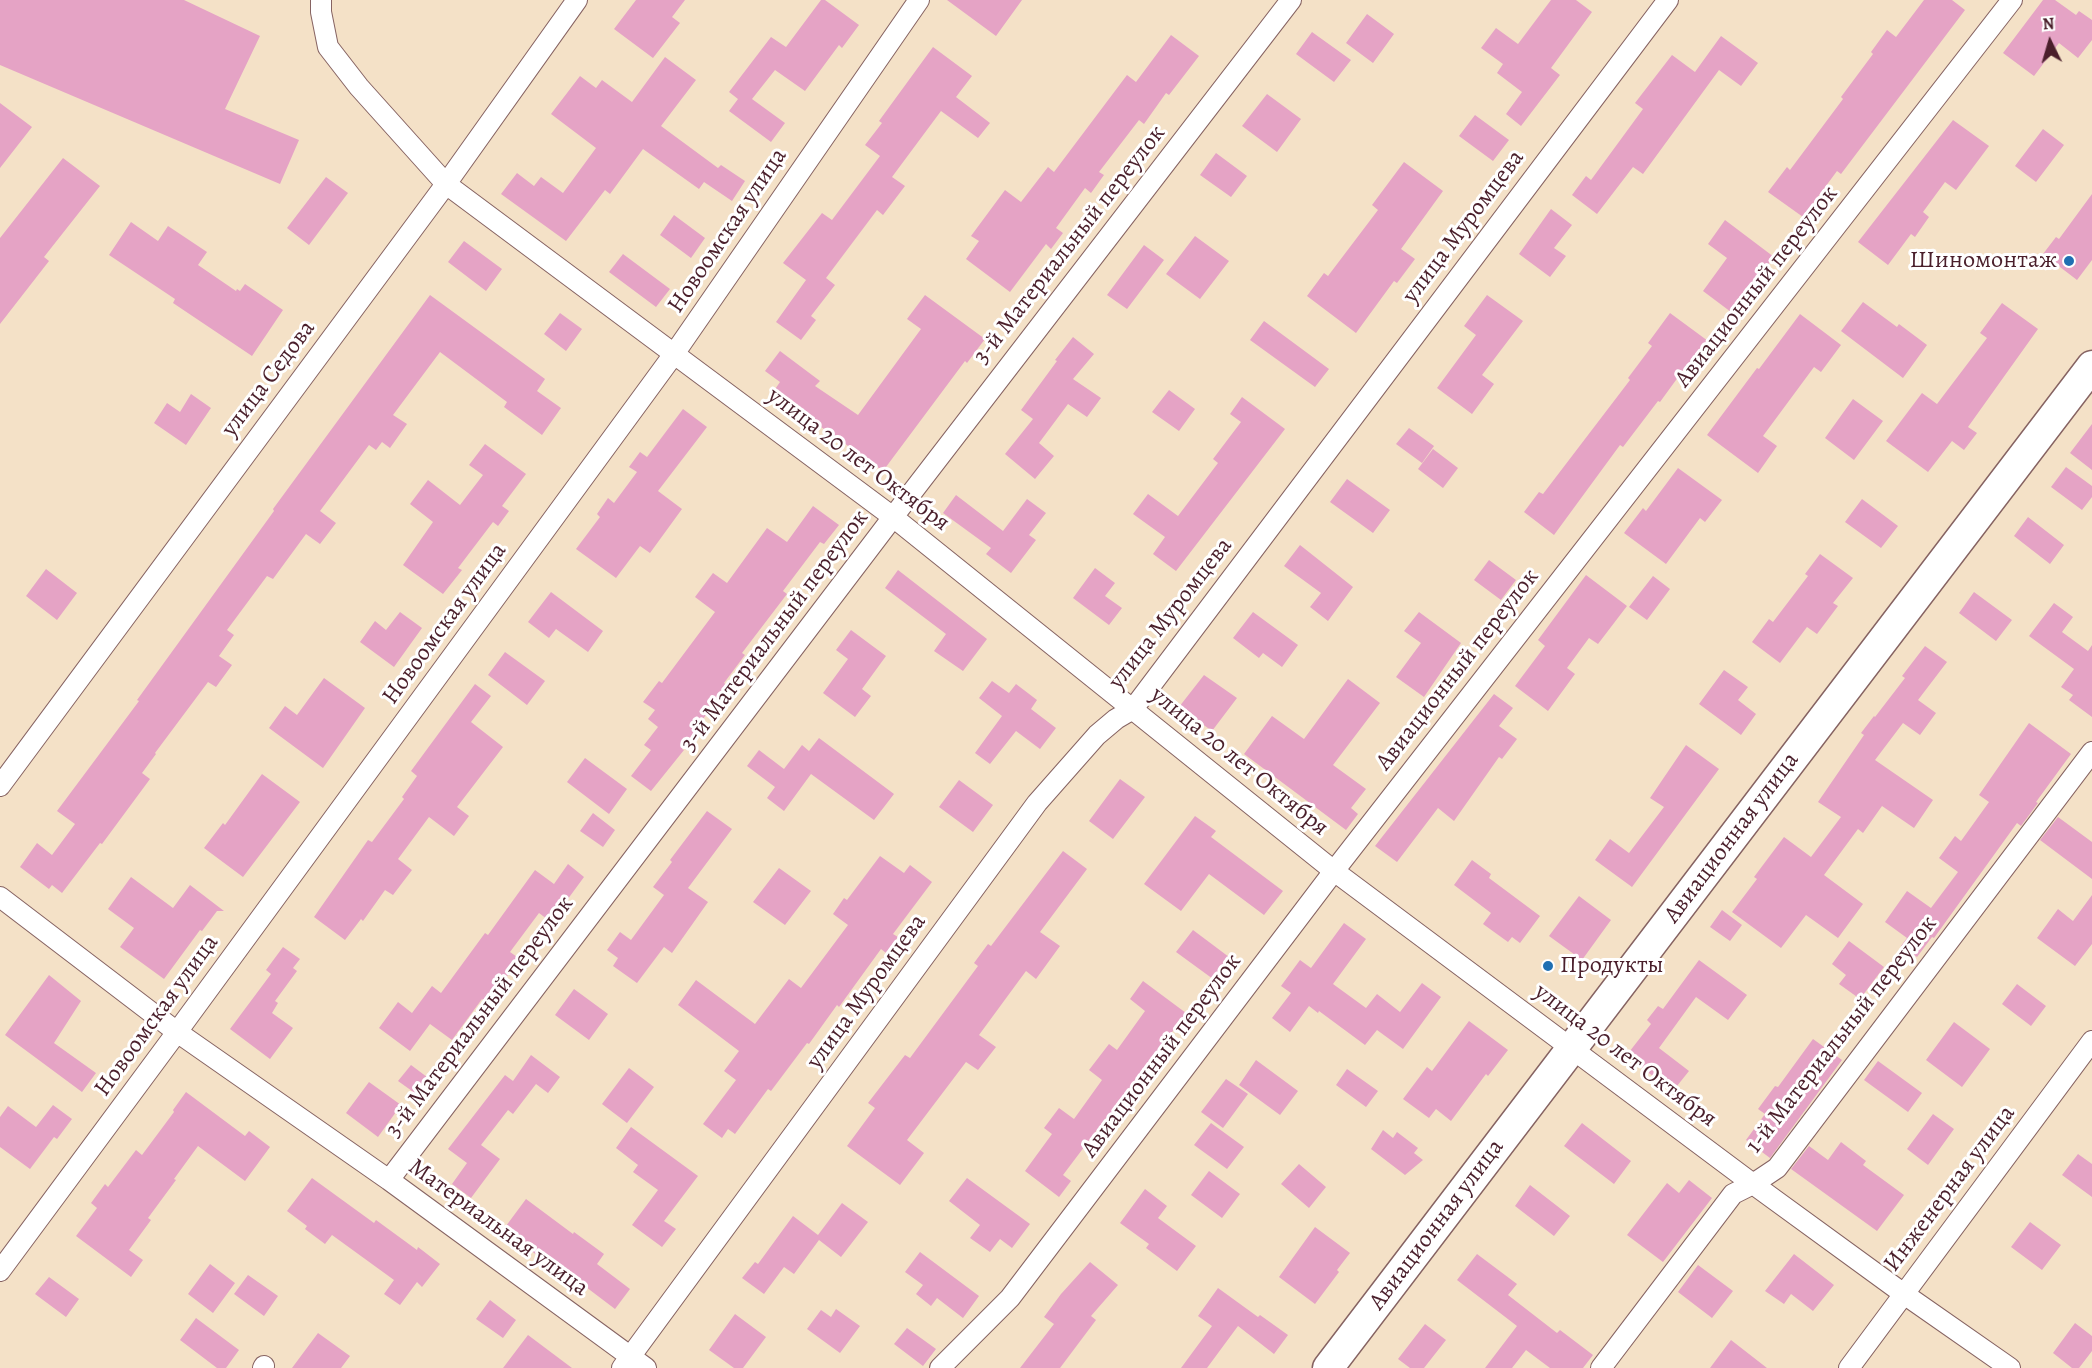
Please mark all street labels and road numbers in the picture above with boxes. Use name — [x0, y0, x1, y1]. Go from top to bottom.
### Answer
street label: 3-й Материальный переулок — [968, 120, 1172, 370]
street label: Новоомская улица — [662, 143, 794, 319]
street label: улица Муромцева — [1397, 145, 1531, 309]
street label: Авиационный переулок — [1669, 180, 1845, 394]
street label: улица Седова — [216, 315, 322, 443]
street label: улица 20 лет Октября — [761, 382, 955, 538]
street label: 3-й Материальный переулок — [675, 504, 875, 758]
street label: улица Муромцева — [1103, 533, 1239, 695]
street label: Новоомская улица — [377, 538, 513, 710]
street label: Авиационный переулок — [1370, 563, 1546, 777]
street label: улица 20 лет Октября — [1144, 681, 1334, 843]
street label: Авиационная улица — [1658, 747, 1806, 929]
street label: 3-й Материальный переулок — [380, 890, 580, 1144]
street label: улица Муромцева — [801, 909, 933, 1075]
street label: 1-й Материальный переулок — [1740, 911, 1944, 1159]
street label: Новоомская улица — [89, 930, 225, 1102]
street label: Авиационный переулок — [1076, 948, 1248, 1164]
street label: улица 20 лет Октября — [1528, 978, 1722, 1134]
street label: Инженерная улица — [1878, 1100, 2022, 1278]
street label: Авиационная улица — [1363, 1134, 1511, 1316]
street label: Материальная улица — [402, 1153, 594, 1303]

